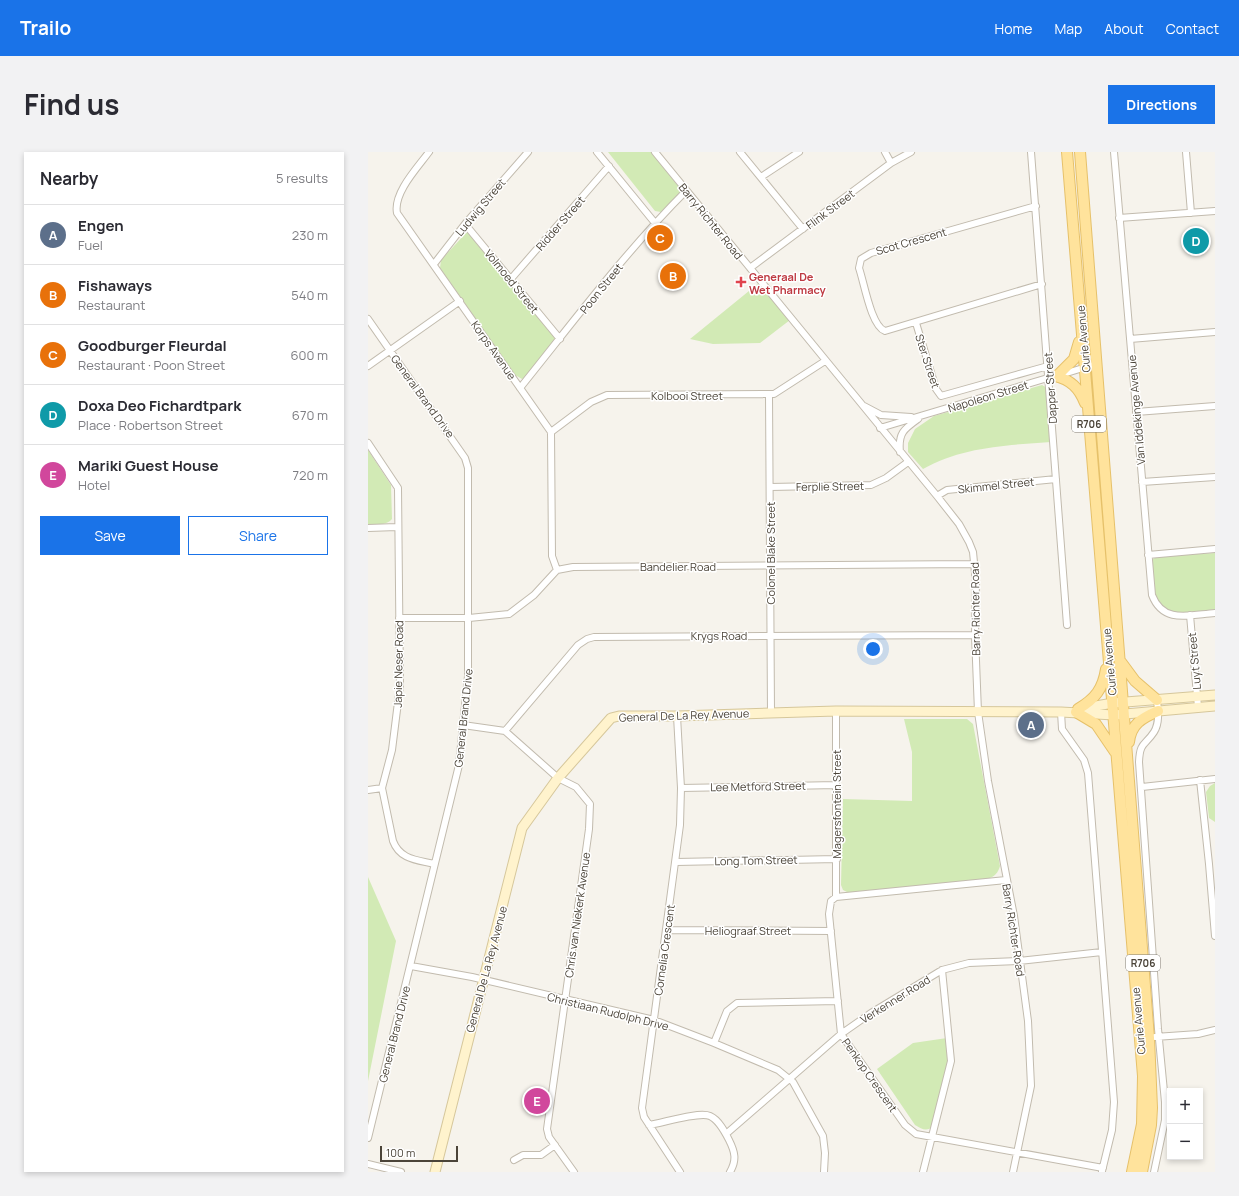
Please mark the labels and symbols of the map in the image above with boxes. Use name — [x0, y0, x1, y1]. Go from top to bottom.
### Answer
street label: Ludwig Street — [452, 175, 508, 239]
street label: Barry Richter Road — [676, 180, 746, 262]
street label: Flink Street — [803, 186, 857, 232]
street label: Ridder Street — [532, 193, 588, 253]
pin: C — [647, 223, 673, 253]
street label: Scot Crescent — [874, 224, 948, 258]
pin: D — [1183, 226, 1209, 256]
street label: Volmoed Street — [482, 246, 542, 316]
street label: Poon Street — [576, 260, 626, 316]
pin: B — [660, 261, 686, 291]
place label: Generaal De Wet Pharmacy — [749, 269, 827, 297]
marker: Generaal De Wet Pharmacy — [736, 277, 746, 287]
street label: Curie Avenue — [1073, 304, 1093, 373]
street label: Korps Avenue — [468, 318, 520, 383]
street label: Ster Street — [912, 332, 944, 390]
street label: General Brand Drive — [388, 352, 459, 441]
street label: Dapper Street — [1040, 352, 1060, 424]
street label: Van Iddekinge Avenue — [1124, 354, 1148, 466]
street label: Napoleon Street — [946, 377, 1030, 415]
street label: Kolbooi Street — [651, 388, 723, 403]
road number: R706 — [1072, 416, 1106, 432]
street label: Skimmel Street — [957, 474, 1035, 496]
street label: Ferplie Street — [796, 478, 864, 494]
street label: Colonel Blake Street — [763, 502, 778, 604]
street label: Bandelier Road — [640, 559, 716, 574]
street label: Barry Richter Road — [967, 562, 983, 656]
street label: Japie Neser Road — [390, 620, 406, 708]
street label: Curie Avenue — [1099, 627, 1119, 696]
street label: Krygs Road — [691, 628, 747, 643]
street label: Luyt Street — [1184, 632, 1204, 690]
your location — [863, 639, 883, 659]
street label: General Brand Drive — [450, 667, 476, 768]
street label: General De La Rey Avenue — [619, 705, 750, 725]
pin: A — [1018, 710, 1044, 740]
street label: Magersfontein Street — [829, 750, 844, 858]
street label: Lee Metford Street — [710, 778, 806, 794]
street label: Chris van Niekerk Avenue — [561, 851, 593, 979]
street label: Long Tom Street — [714, 852, 798, 868]
street label: Barry Richter Road — [999, 883, 1029, 977]
street label: General De La Rey Avenue — [462, 904, 510, 1034]
street label: Cornelia Crescent — [650, 904, 678, 996]
street label: Heliograaf Street — [705, 923, 791, 938]
road number: R706 — [1126, 955, 1160, 971]
street label: Verkenner Road — [857, 972, 933, 1026]
street label: General Brand Drive — [375, 984, 413, 1084]
street label: Curie Avenue — [1128, 986, 1148, 1055]
street label: Christiaan Rudolph Drive — [546, 989, 671, 1033]
street label: Penkop Crescent — [839, 1035, 901, 1115]
pin: E — [524, 1086, 550, 1116]
scale bar — [380, 1144, 458, 1163]

